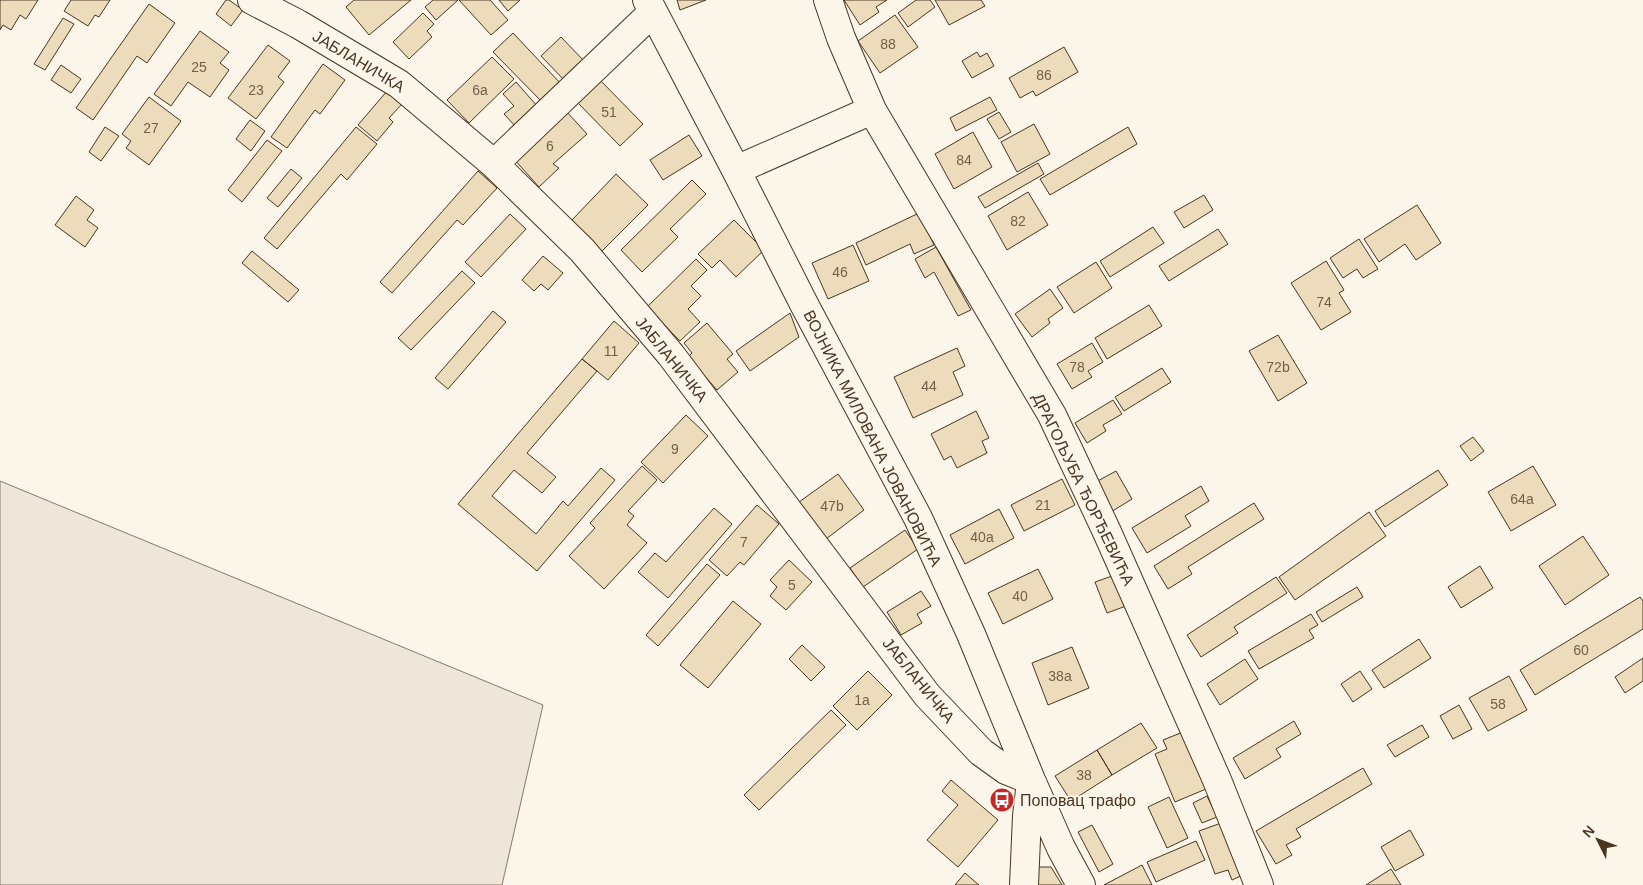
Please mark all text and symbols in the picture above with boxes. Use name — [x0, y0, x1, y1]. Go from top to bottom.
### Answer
street label: ЈАБЛАНИЧКА — [310, 27, 408, 96]
house number: 88 — [880, 36, 896, 52]
house number: 25 — [191, 59, 207, 75]
house number: 86 — [1036, 67, 1052, 83]
house number: 23 — [248, 82, 264, 98]
house number: 6a — [472, 82, 488, 98]
house number: 51 — [601, 104, 617, 120]
house number: 27 — [143, 120, 159, 136]
house number: 6 — [546, 138, 554, 154]
house number: 84 — [956, 152, 972, 168]
house number: 82 — [1010, 213, 1026, 229]
house number: 46 — [832, 264, 848, 280]
house number: 74 — [1316, 294, 1332, 310]
street label: ВОЈНИКА МИЛОВАНА ЈОВАНОВИЋА — [800, 307, 945, 569]
street label: ЈАБЛАНИЧКА — [632, 314, 711, 405]
house number: 11 — [604, 343, 618, 359]
house number: 78 — [1069, 359, 1085, 375]
house number: 72b — [1266, 359, 1290, 375]
house number: 44 — [921, 378, 937, 394]
street label: ДРАГОЉУБА ЂОРЂЕВИЋА — [1030, 390, 1138, 588]
house number: 9 — [671, 441, 679, 457]
house number: 64a — [1510, 491, 1534, 507]
house number: 21 — [1035, 497, 1051, 513]
house number: 47b — [820, 498, 844, 514]
house number: 40a — [970, 529, 994, 545]
house number: 7 — [740, 534, 748, 550]
house number: 5 — [788, 577, 796, 593]
house number: 40 — [1012, 588, 1028, 604]
street label: ЈАБЛАНИЧКА — [879, 635, 958, 726]
house number: 60 — [1573, 642, 1589, 658]
house number: 38a — [1048, 668, 1072, 684]
house number: 1a — [854, 692, 870, 708]
house number: 58 — [1490, 696, 1506, 712]
house number: 38 — [1076, 767, 1092, 783]
bus stop icon: Поповац трафо — [989, 787, 1015, 813]
place label: Поповац трафо — [1020, 792, 1136, 809]
north arrow — [1573, 815, 1623, 865]
text: N — [1579, 822, 1598, 840]

